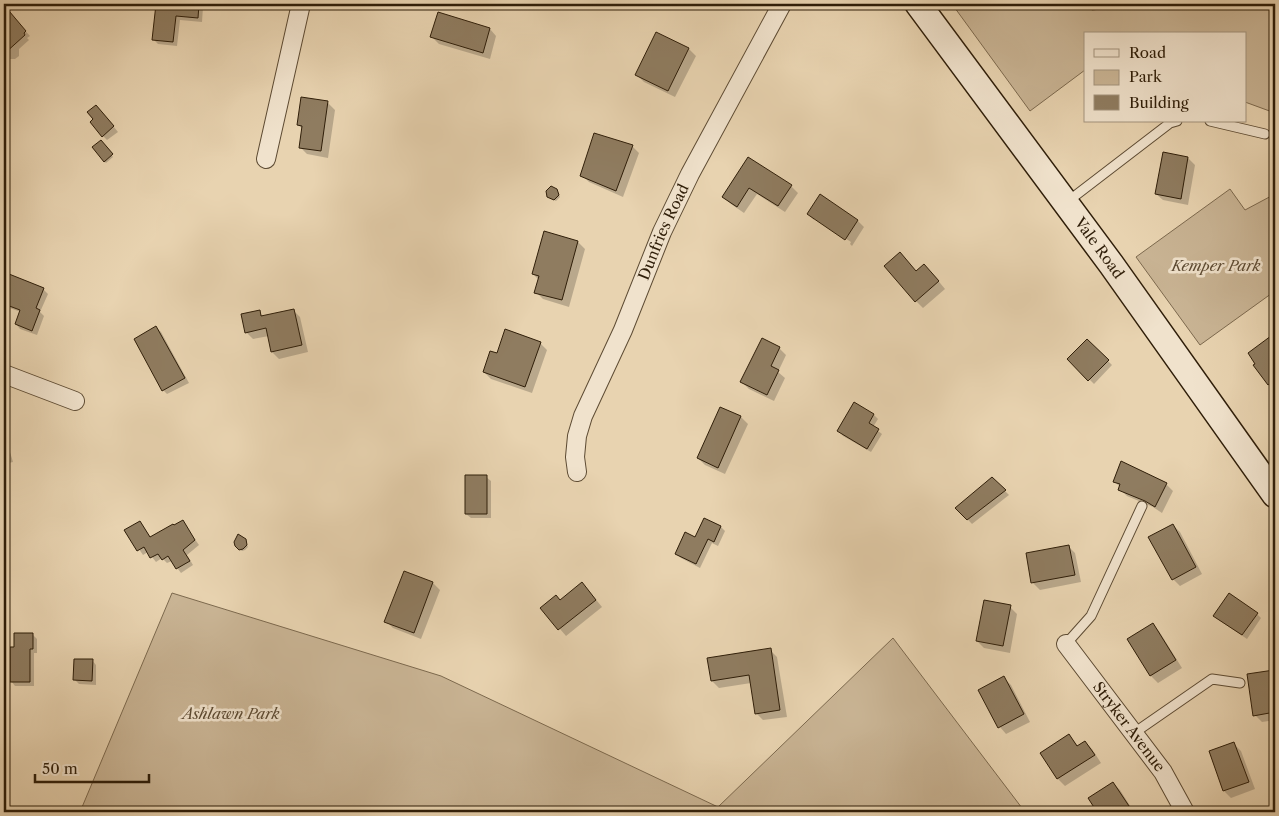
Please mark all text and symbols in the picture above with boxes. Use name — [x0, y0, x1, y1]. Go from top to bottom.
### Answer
legend — [1084, 32, 1246, 122]
text: Road — [1129, 43, 1166, 62]
text: Park — [1129, 67, 1163, 86]
text: Building — [1129, 93, 1189, 112]
street label: Dunfries Road — [634, 181, 693, 283]
street label: Vale Road — [1070, 213, 1128, 282]
park label: Kemper Park — [1170, 256, 1261, 275]
street label: Stryker Avenue — [1089, 678, 1169, 775]
park label: Ashlawn Park — [180, 704, 280, 723]
scale bar — [35, 751, 149, 783]
text: 50 m — [42, 759, 78, 778]

